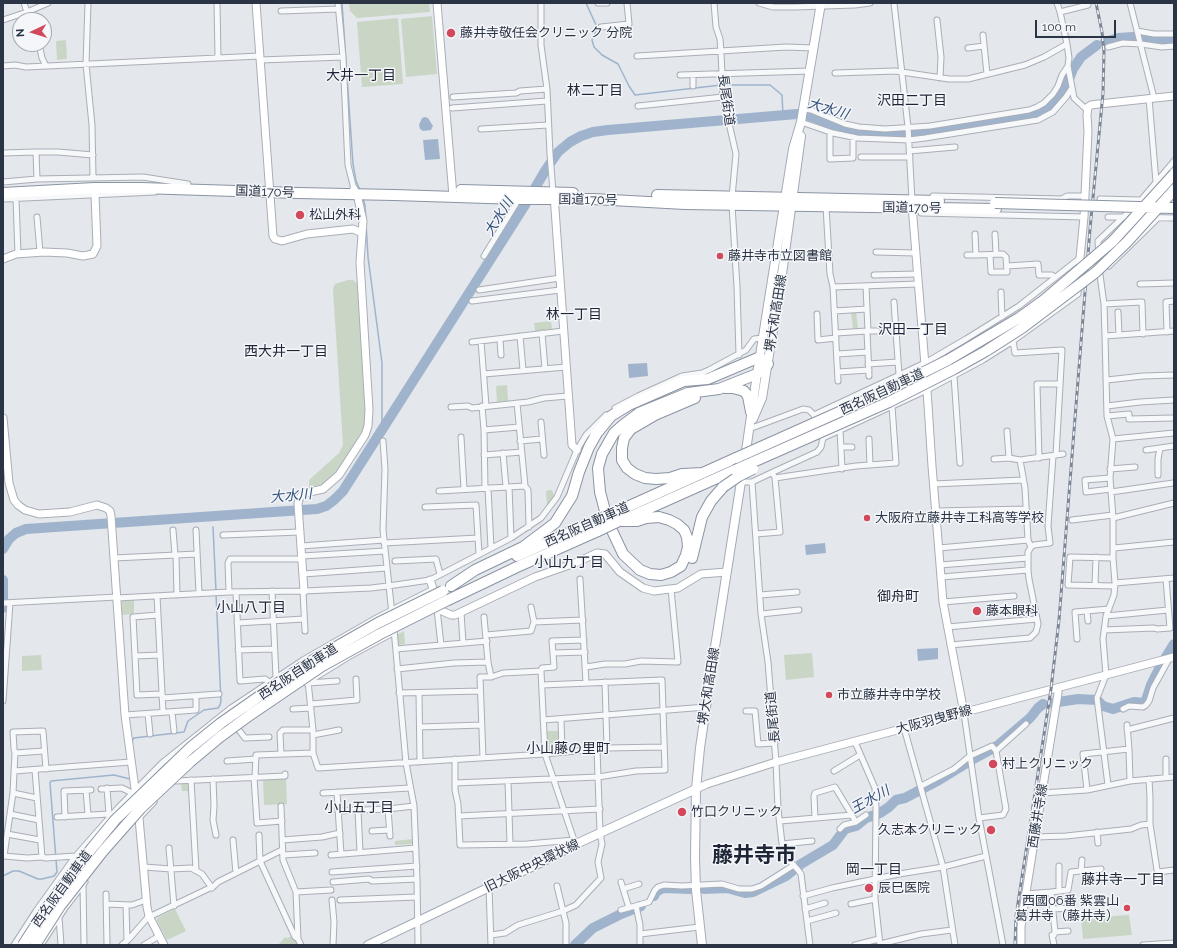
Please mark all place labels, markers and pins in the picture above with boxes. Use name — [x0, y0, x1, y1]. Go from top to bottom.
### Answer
place label: 藤井寺敬任会クリニック 分院 — [460, 25, 632, 41]
marker: 藤井寺敬任会クリニック 分院 — [445, 27, 457, 39]
place label: 松山外科 — [309, 207, 361, 223]
marker: 松山外科 — [294, 209, 306, 221]
place label: 藤井寺市立図書館 — [728, 248, 832, 264]
marker: 藤井寺市立図書館 — [715, 251, 725, 261]
place label: 大阪府立藤井寺工科高等学校 — [875, 510, 1044, 526]
marker: 大阪府立藤井寺工科高等学校 — [862, 513, 872, 523]
place label: 藤本眼科 — [986, 603, 1038, 619]
marker: 藤本眼科 — [971, 605, 983, 617]
place label: 市立藤井寺中学校 — [837, 687, 941, 703]
marker: 市立藤井寺中学校 — [824, 690, 834, 700]
place label: 村上クリニック — [1002, 756, 1093, 772]
marker: 村上クリニック — [987, 758, 999, 770]
place label: 竹口クリニック — [691, 804, 782, 820]
marker: 竹口クリニック — [676, 806, 688, 818]
place label: 久志本クリニック — [878, 822, 982, 838]
marker: 久志本クリニック — [985, 824, 997, 836]
place label: 辰巳医院 — [878, 880, 930, 896]
marker: 辰巳医院 — [863, 882, 875, 894]
place label: 西國06番 紫雲山 葛井寺（藤井寺） — [1015, 893, 1119, 924]
marker: 西國06番 紫雲山 葛井寺（藤井寺） — [1122, 903, 1132, 913]

